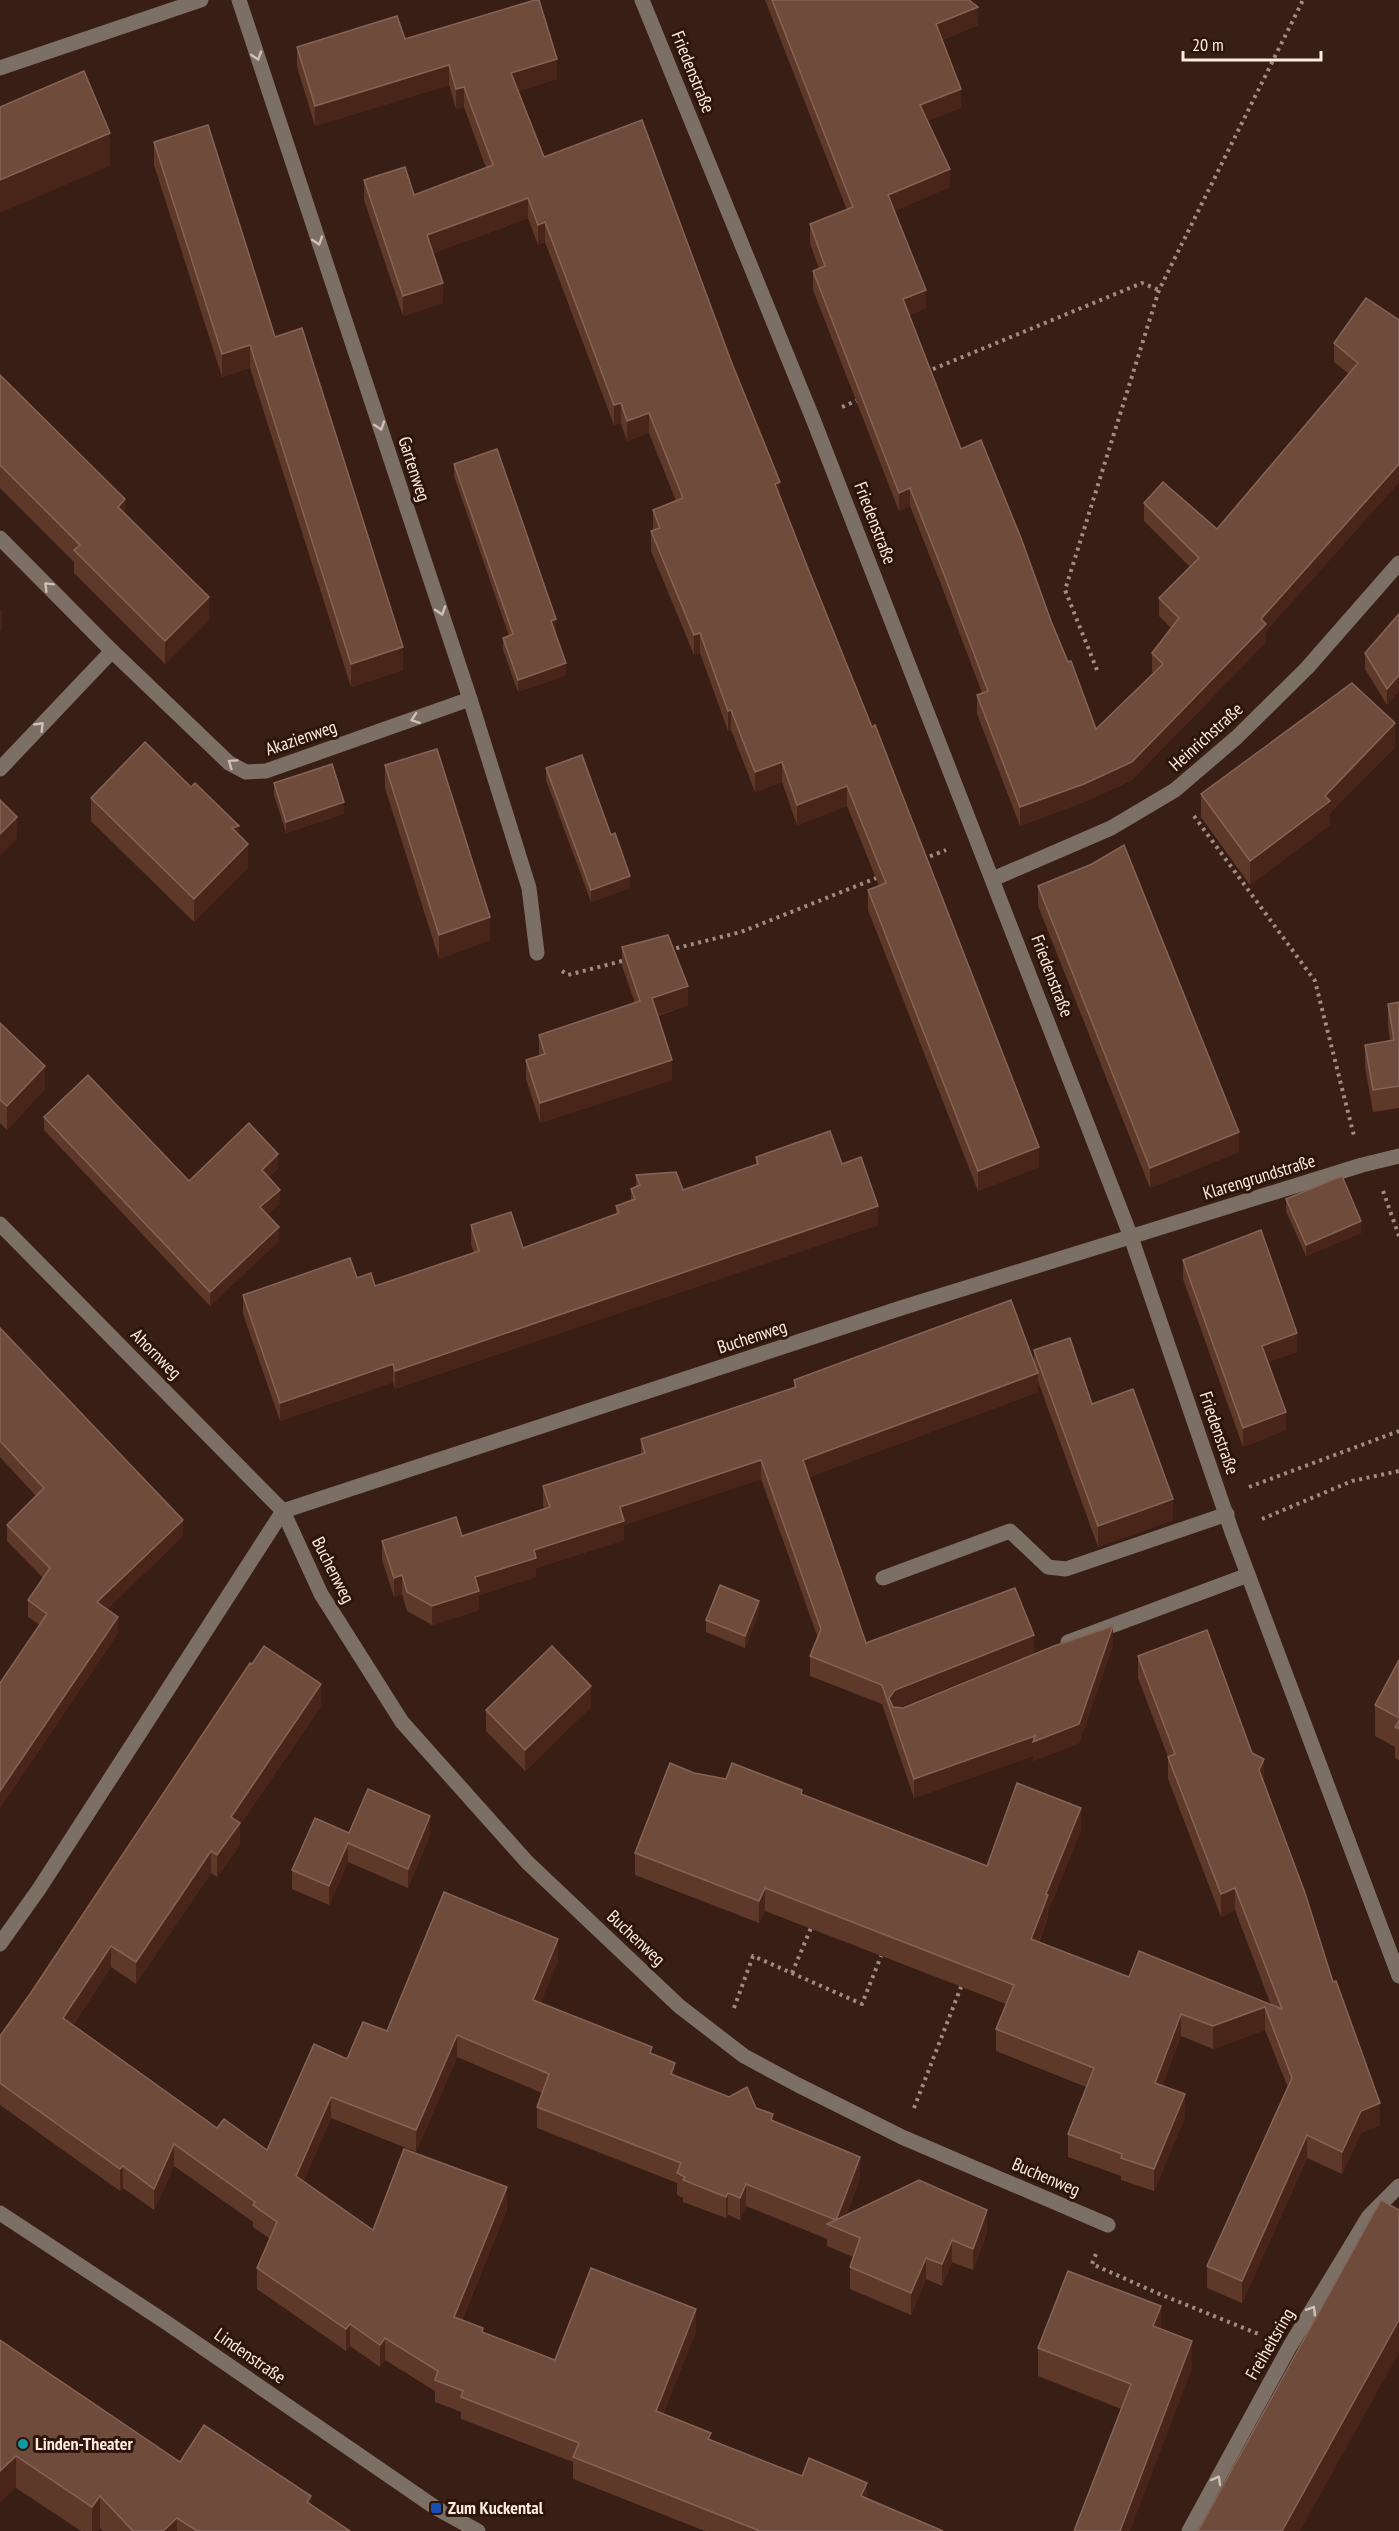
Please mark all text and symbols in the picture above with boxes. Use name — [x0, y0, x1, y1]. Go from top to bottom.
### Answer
scale bar — [1183, 24, 1321, 62]
street label: Friedenstraße — [667, 28, 720, 116]
text: 20 m — [1192, 33, 1224, 56]
one-way arrow — [250, 50, 262, 60]
one-way arrow — [311, 235, 324, 246]
one-way arrow — [372, 420, 385, 431]
street label: Gartenweg — [393, 433, 436, 504]
street label: Friedenstraße — [849, 478, 902, 567]
one-way arrow — [44, 583, 55, 593]
one-way arrow — [434, 605, 446, 616]
street label: Heinrichstraße — [1164, 697, 1247, 776]
one-way arrow — [410, 711, 421, 724]
street label: Akazienweg — [262, 715, 340, 760]
one-way arrow — [33, 723, 44, 734]
one-way arrow — [227, 759, 238, 770]
street label: Friedenstraße — [1026, 931, 1079, 1020]
street label: Klarengrundstraße — [1200, 1149, 1318, 1204]
street label: Buchenweg — [714, 1315, 789, 1359]
street label: Ahornweg — [126, 1323, 187, 1384]
street label: Friedenstraße — [1195, 1388, 1244, 1477]
street label: Buchenweg — [307, 1533, 360, 1607]
street label: Buchenweg — [602, 1905, 670, 1970]
street label: Buchenweg — [1009, 2152, 1084, 2201]
street label: Freiheitsring — [1240, 2304, 1299, 2383]
one-way arrow — [1305, 2306, 1317, 2316]
street label: Lindenstraße — [210, 2323, 290, 2388]
place label: Linden-Theater — [35, 2432, 133, 2455]
marker: Linden-Theater — [16, 2437, 30, 2451]
one-way arrow — [1210, 2476, 1221, 2486]
place label: Zum Kuckental — [448, 2496, 544, 2519]
marker: Zum Kuckental — [429, 2501, 443, 2515]

